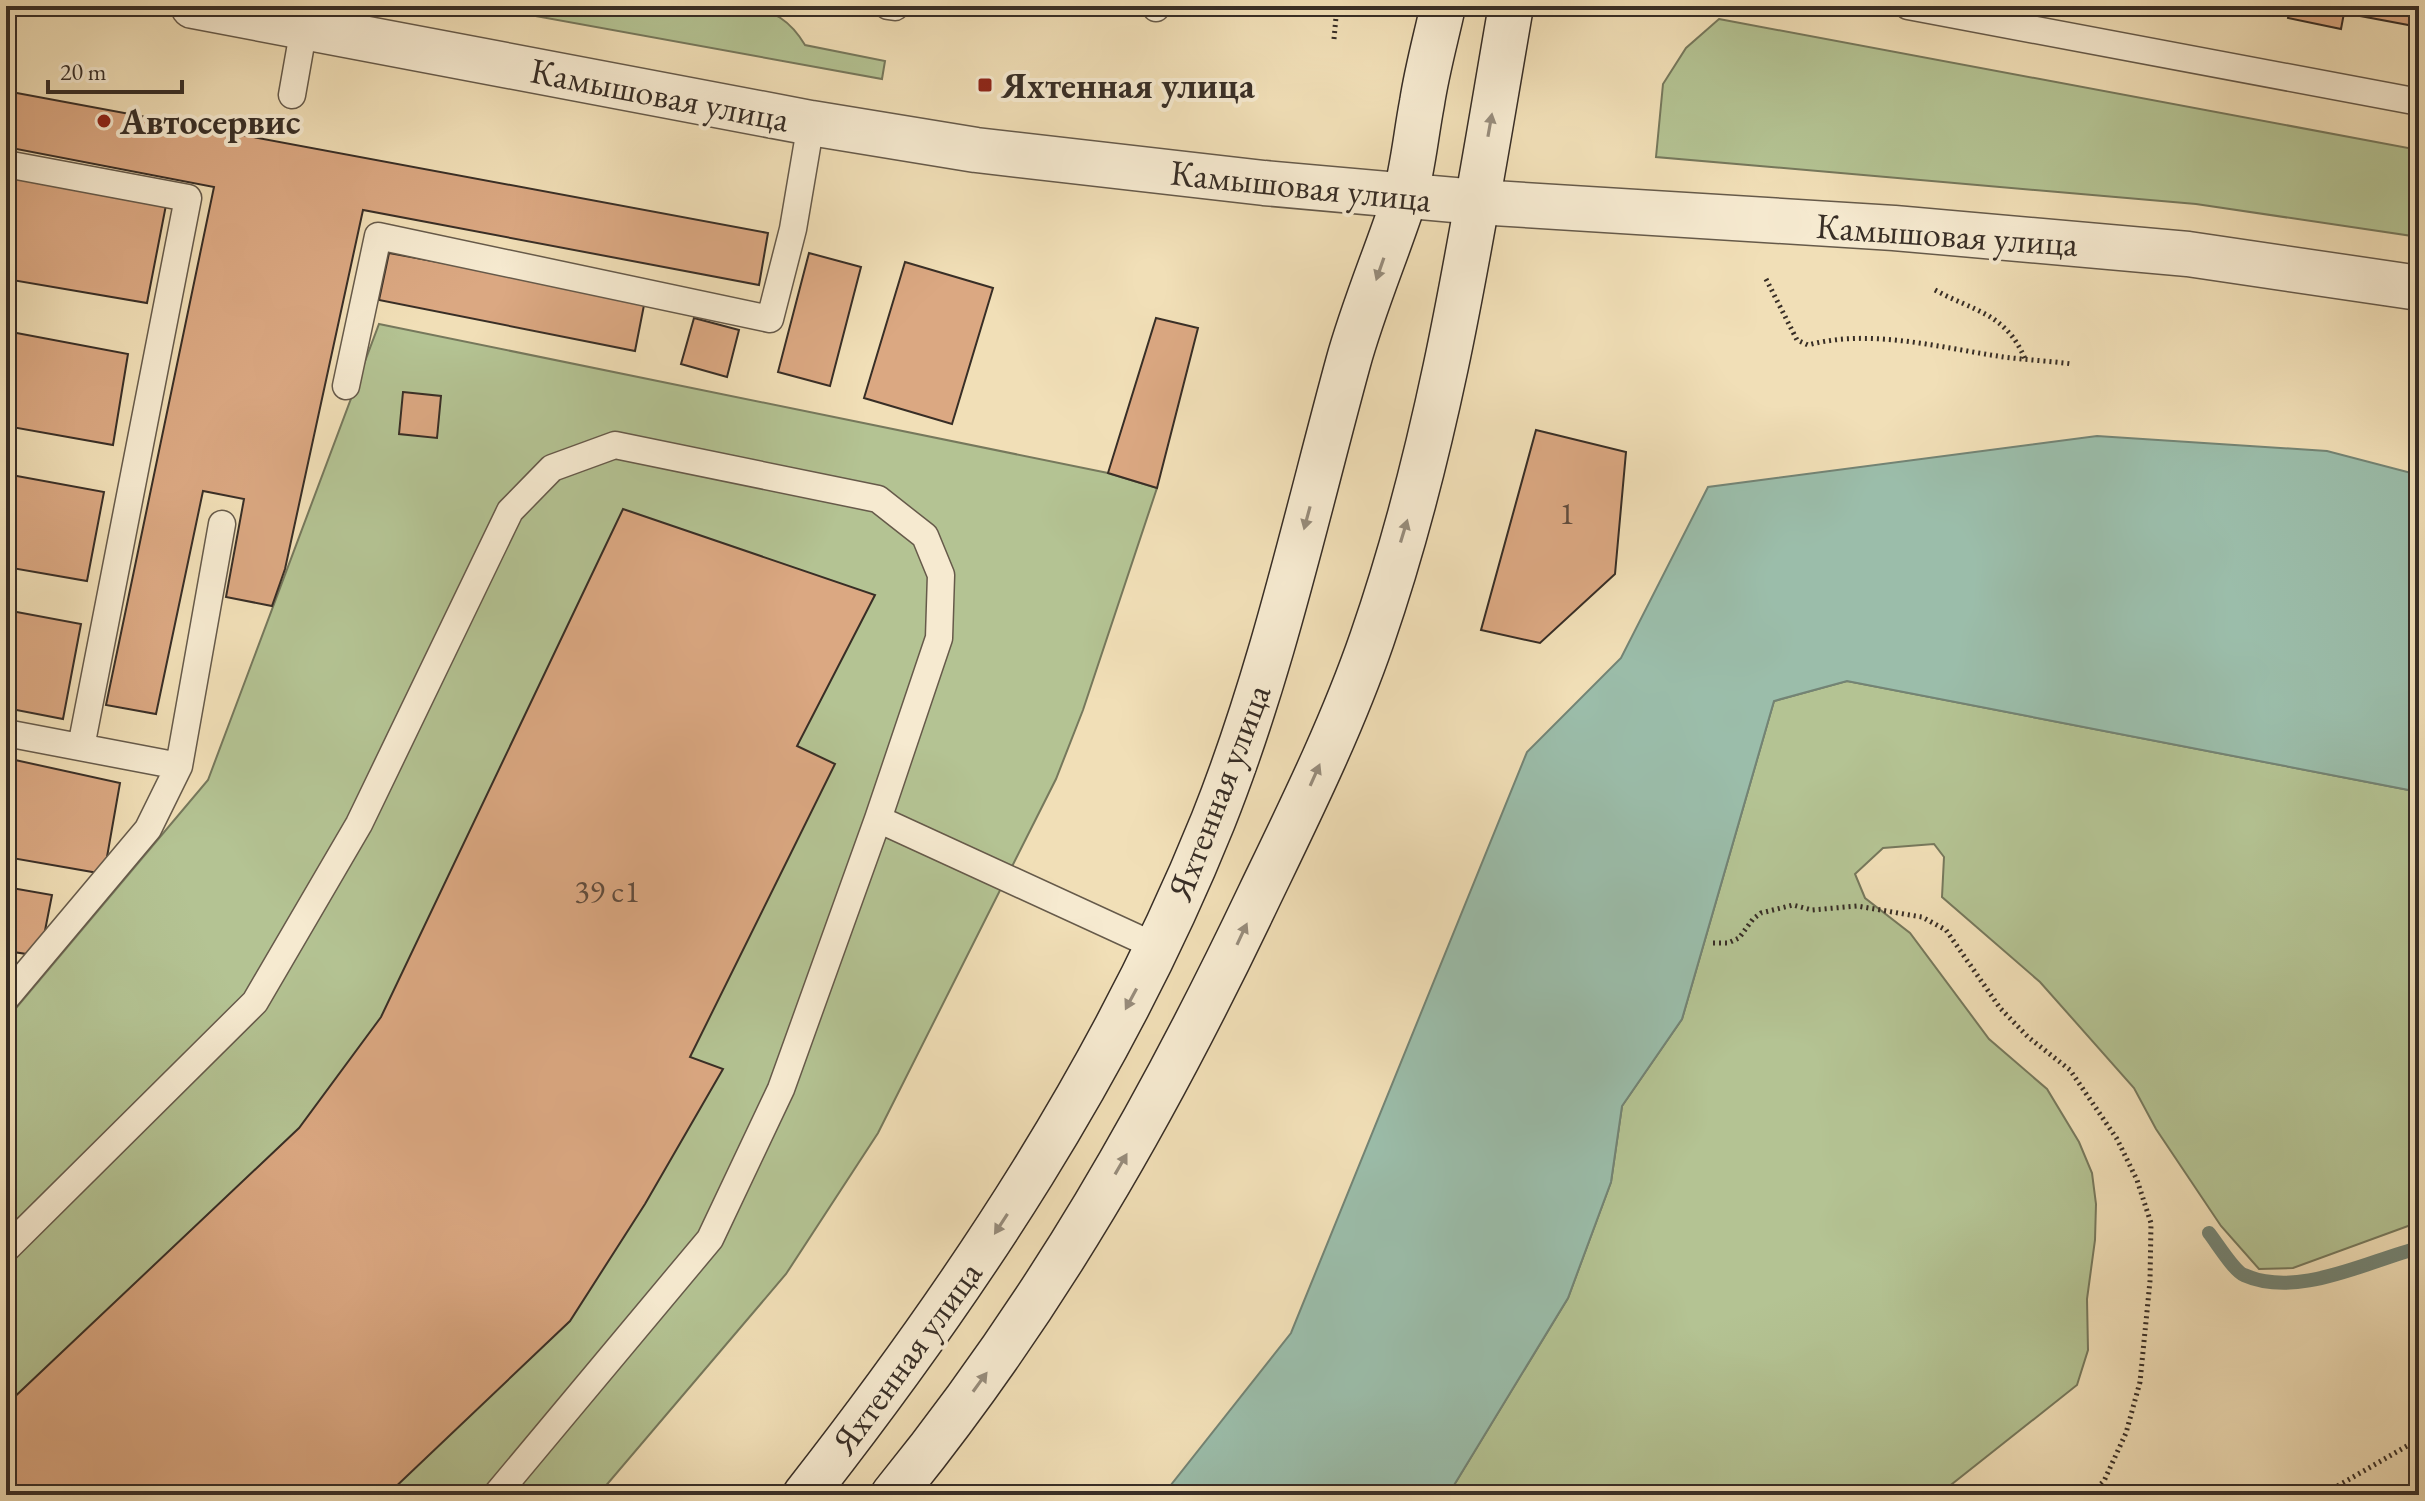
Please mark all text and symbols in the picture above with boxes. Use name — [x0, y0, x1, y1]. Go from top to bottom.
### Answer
scale bar — [48, 44, 182, 94]
street label: Камышовая улица — [527, 46, 794, 143]
text: 20 m — [60, 56, 107, 87]
place label: Яхтенная улица — [1000, 62, 1255, 109]
marker: Яхтенная улица — [976, 76, 994, 94]
place label: Автосервис — [119, 98, 301, 145]
marker: Автосервис — [95, 112, 113, 130]
one-way arrow — [1485, 112, 1497, 137]
street label: Камышовая улица — [1168, 148, 1434, 223]
street label: Камышовая улица — [1814, 202, 2080, 267]
one-way arrow — [1373, 257, 1385, 281]
house number: 1 — [1559, 492, 1575, 534]
one-way arrow — [1300, 506, 1312, 531]
one-way arrow — [1398, 519, 1411, 543]
street label: Яхтенная улица — [1155, 677, 1281, 908]
one-way arrow — [1308, 763, 1322, 787]
house number: 39 с1 — [574, 870, 640, 912]
one-way arrow — [1235, 922, 1249, 945]
one-way arrow — [1124, 988, 1138, 1010]
one-way arrow — [1114, 1153, 1128, 1175]
one-way arrow — [994, 1214, 1009, 1235]
street label: Яхтенная улица — [820, 1251, 993, 1464]
one-way arrow — [971, 1372, 987, 1392]

